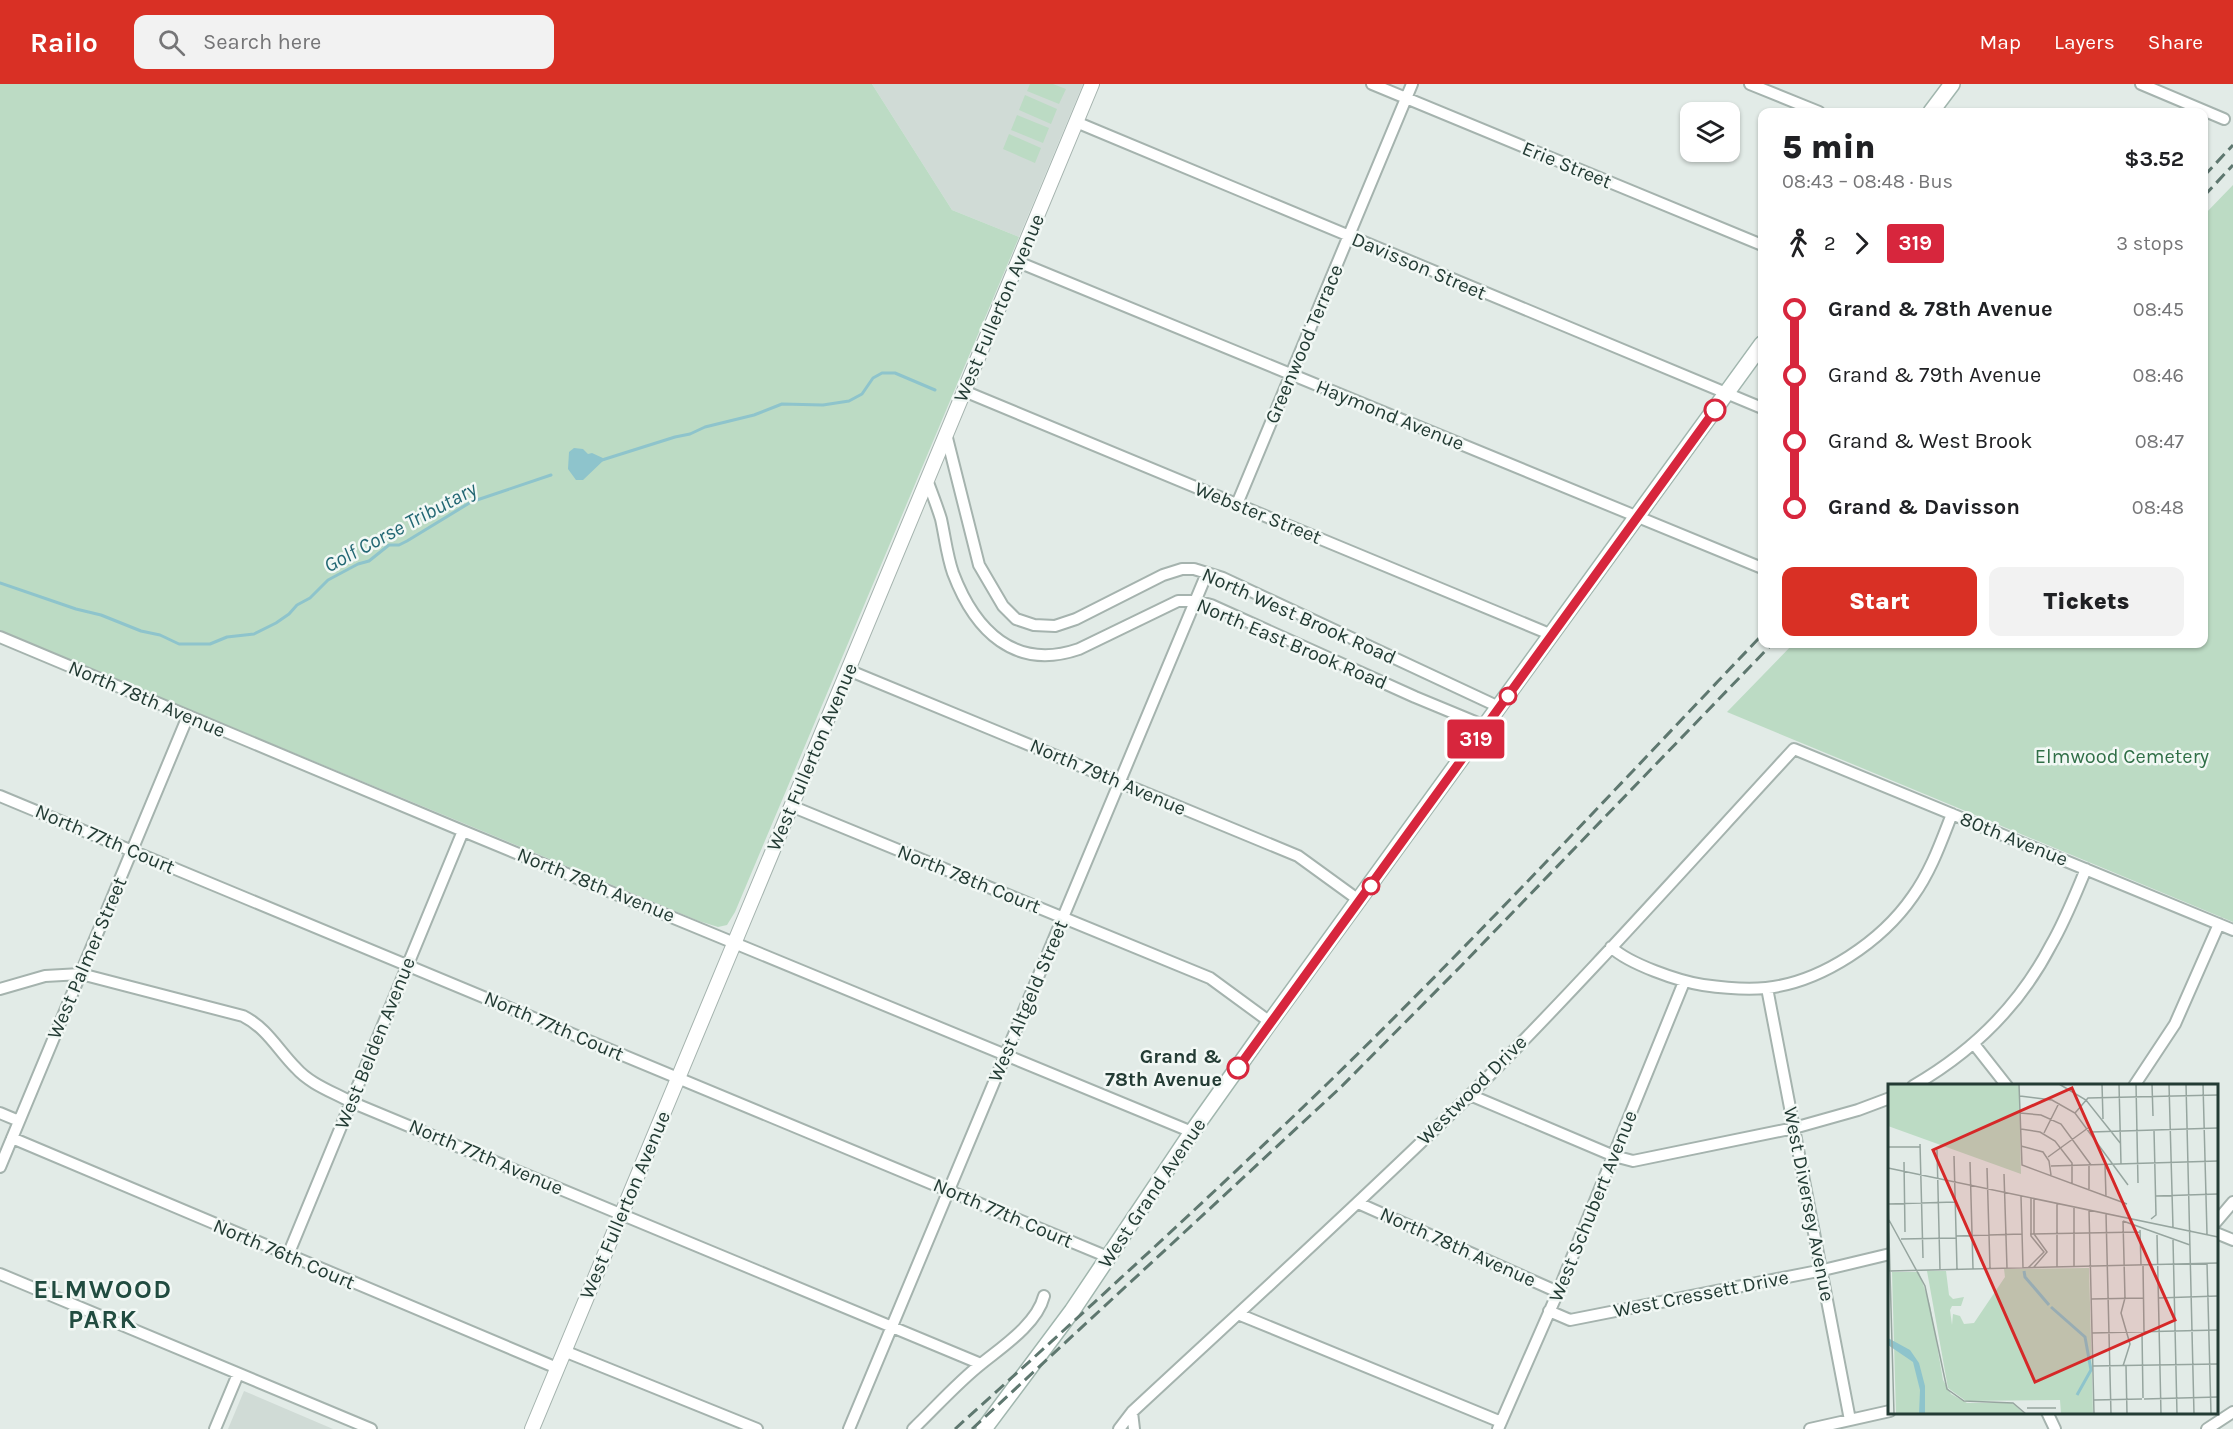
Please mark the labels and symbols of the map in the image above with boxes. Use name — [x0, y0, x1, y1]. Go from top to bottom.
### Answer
street label: Erie Street — [1519, 137, 1615, 194]
street label: West Fullerton Avenue — [949, 210, 1049, 406]
street label: Davisson Street — [1348, 227, 1490, 305]
street label: Greenwood Terrace — [1260, 261, 1348, 427]
street label: Haymond Avenue — [1313, 375, 1467, 455]
unlabelled marker — [1704, 399, 1726, 421]
water label: Golf Corse Tributary — [320, 476, 481, 577]
street label: Webster Street — [1191, 477, 1325, 549]
street label: North West Brook Road — [1198, 563, 1400, 669]
street label: North East Brook Road — [1193, 593, 1391, 695]
street label: North 78th Avenue — [65, 656, 229, 742]
street label: West Fullerton Avenue — [762, 659, 862, 855]
unlabelled marker — [1499, 687, 1517, 705]
line badge: 319 — [1442, 720, 1510, 758]
street label: North 79th Avenue — [1026, 734, 1190, 820]
park label: Elmwood Cemetery — [2035, 745, 2209, 768]
street label: North 77th Court — [32, 799, 179, 879]
street label: 80th Avenue — [1957, 807, 2071, 871]
street label: North 78th Court — [894, 840, 1044, 918]
street label: North 78th Avenue — [514, 843, 678, 927]
street label: West Palmer Street — [42, 873, 132, 1043]
unlabelled marker — [1362, 877, 1380, 895]
street label: West Altgeld Street — [984, 916, 1073, 1085]
street label: West Belden Avenue — [330, 954, 420, 1132]
street label: North 77th Court — [481, 986, 628, 1066]
street label: Westwood Drive — [1413, 1031, 1531, 1149]
place label: Grand & 78th Avenue — [1105, 1045, 1222, 1091]
marker: Grand & 78th Avenue — [1227, 1057, 1249, 1079]
inset map — [1888, 1084, 2218, 1414]
street label: West Diversey Avenue — [1779, 1105, 1839, 1303]
street label: West Fullerton Avenue — [575, 1107, 675, 1303]
street label: West Schubert Avenue — [1544, 1107, 1642, 1305]
street label: North 77th Avenue — [406, 1114, 566, 1200]
street label: West Grand Avenue — [1093, 1114, 1211, 1272]
street label: North 77th Court — [930, 1173, 1077, 1253]
street label: North 78th Avenue — [1377, 1202, 1539, 1292]
street label: North 76th Court — [210, 1214, 359, 1294]
street label: West Cressett Drive — [1612, 1266, 1790, 1322]
district label: ELMWOOD PARK — [33, 1274, 173, 1335]

